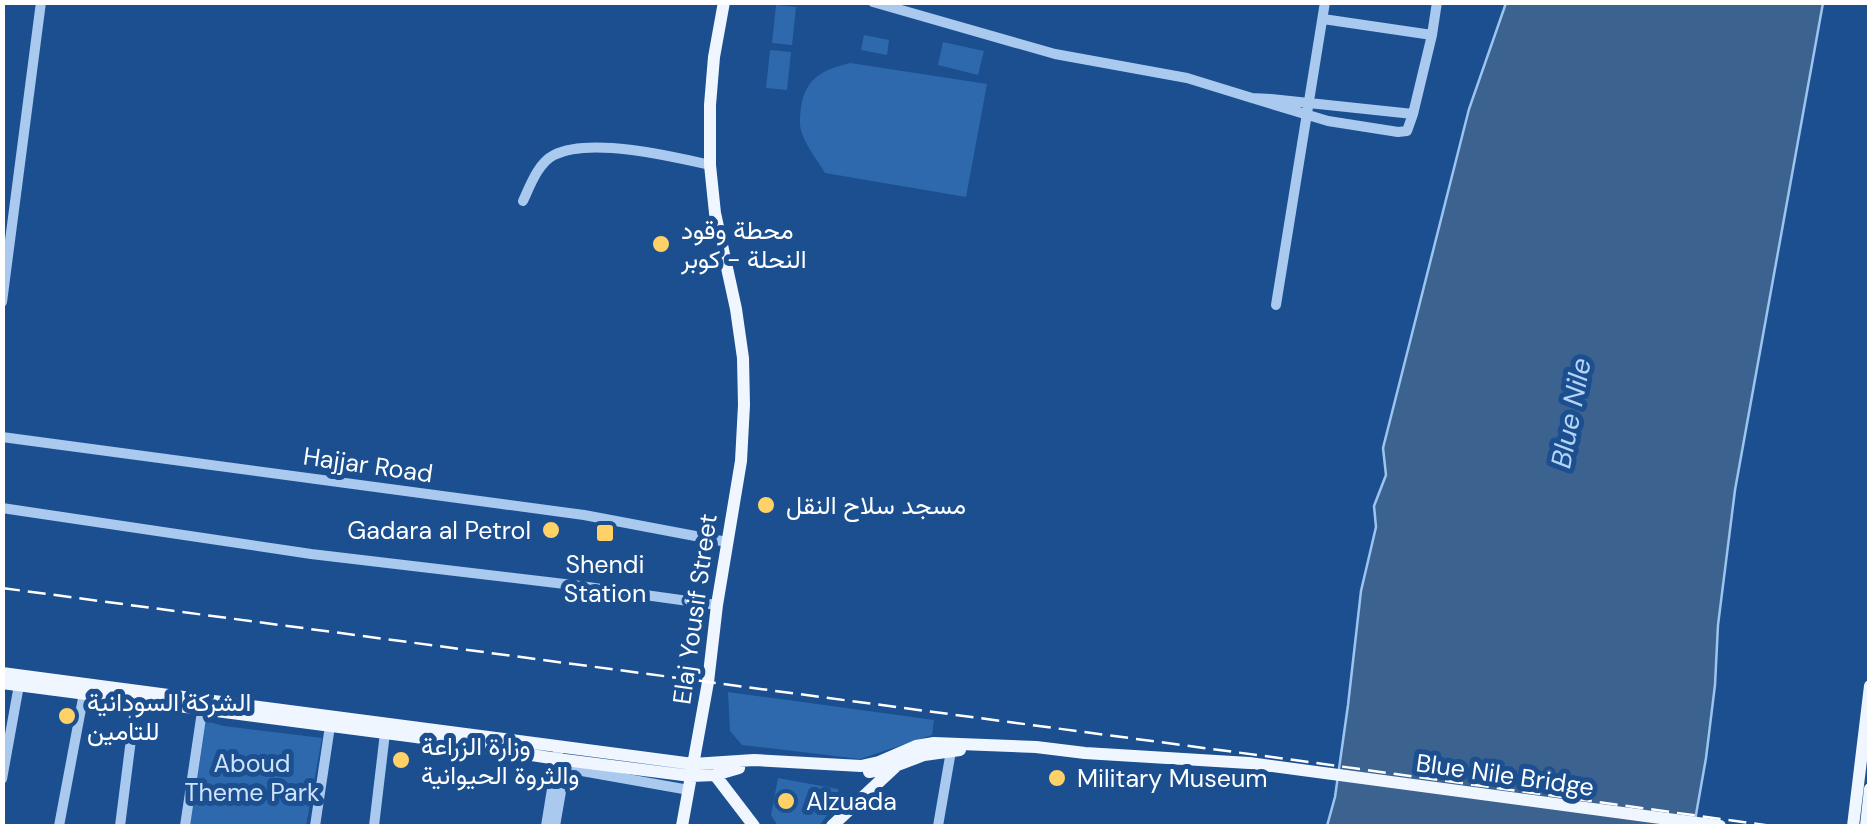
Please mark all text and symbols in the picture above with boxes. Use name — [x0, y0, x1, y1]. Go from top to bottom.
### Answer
place label: محطة وقود النحلة - كوبر — [680, 214, 806, 276]
marker: محطة وقود النحلة - كوبر — [650, 233, 672, 255]
water label: Blue Nile — [1542, 355, 1600, 471]
street label: Hajjar Road — [301, 440, 435, 490]
place label: مسجد سلاح النقل — [786, 489, 966, 522]
marker: مسجد سلاح النقل — [755, 494, 777, 516]
street label: Elaj Yousif Street — [665, 512, 725, 706]
place label: Gadara al Petrol — [347, 514, 531, 547]
marker: Gadara al Petrol — [540, 519, 562, 541]
marker: Shendi Station — [594, 522, 616, 544]
place label: Shendi Station — [564, 548, 646, 610]
place label: الشركة السودانية للتامين — [87, 686, 251, 748]
marker: الشركة السودانية للتامين — [56, 705, 78, 727]
place label: وزارة الزراعة والثروة الحيوانية — [421, 730, 579, 792]
street label: Blue Nile Bridge — [1414, 746, 1596, 804]
park label: Aboud Theme Park — [184, 747, 320, 809]
marker: وزارة الزراعة والثروة الحيوانية — [390, 749, 412, 771]
place label: Military Museum — [1077, 762, 1268, 795]
marker: Military Museum — [1046, 767, 1068, 789]
place label: Alzuada — [806, 785, 897, 818]
marker: Alzuada — [775, 790, 797, 812]

